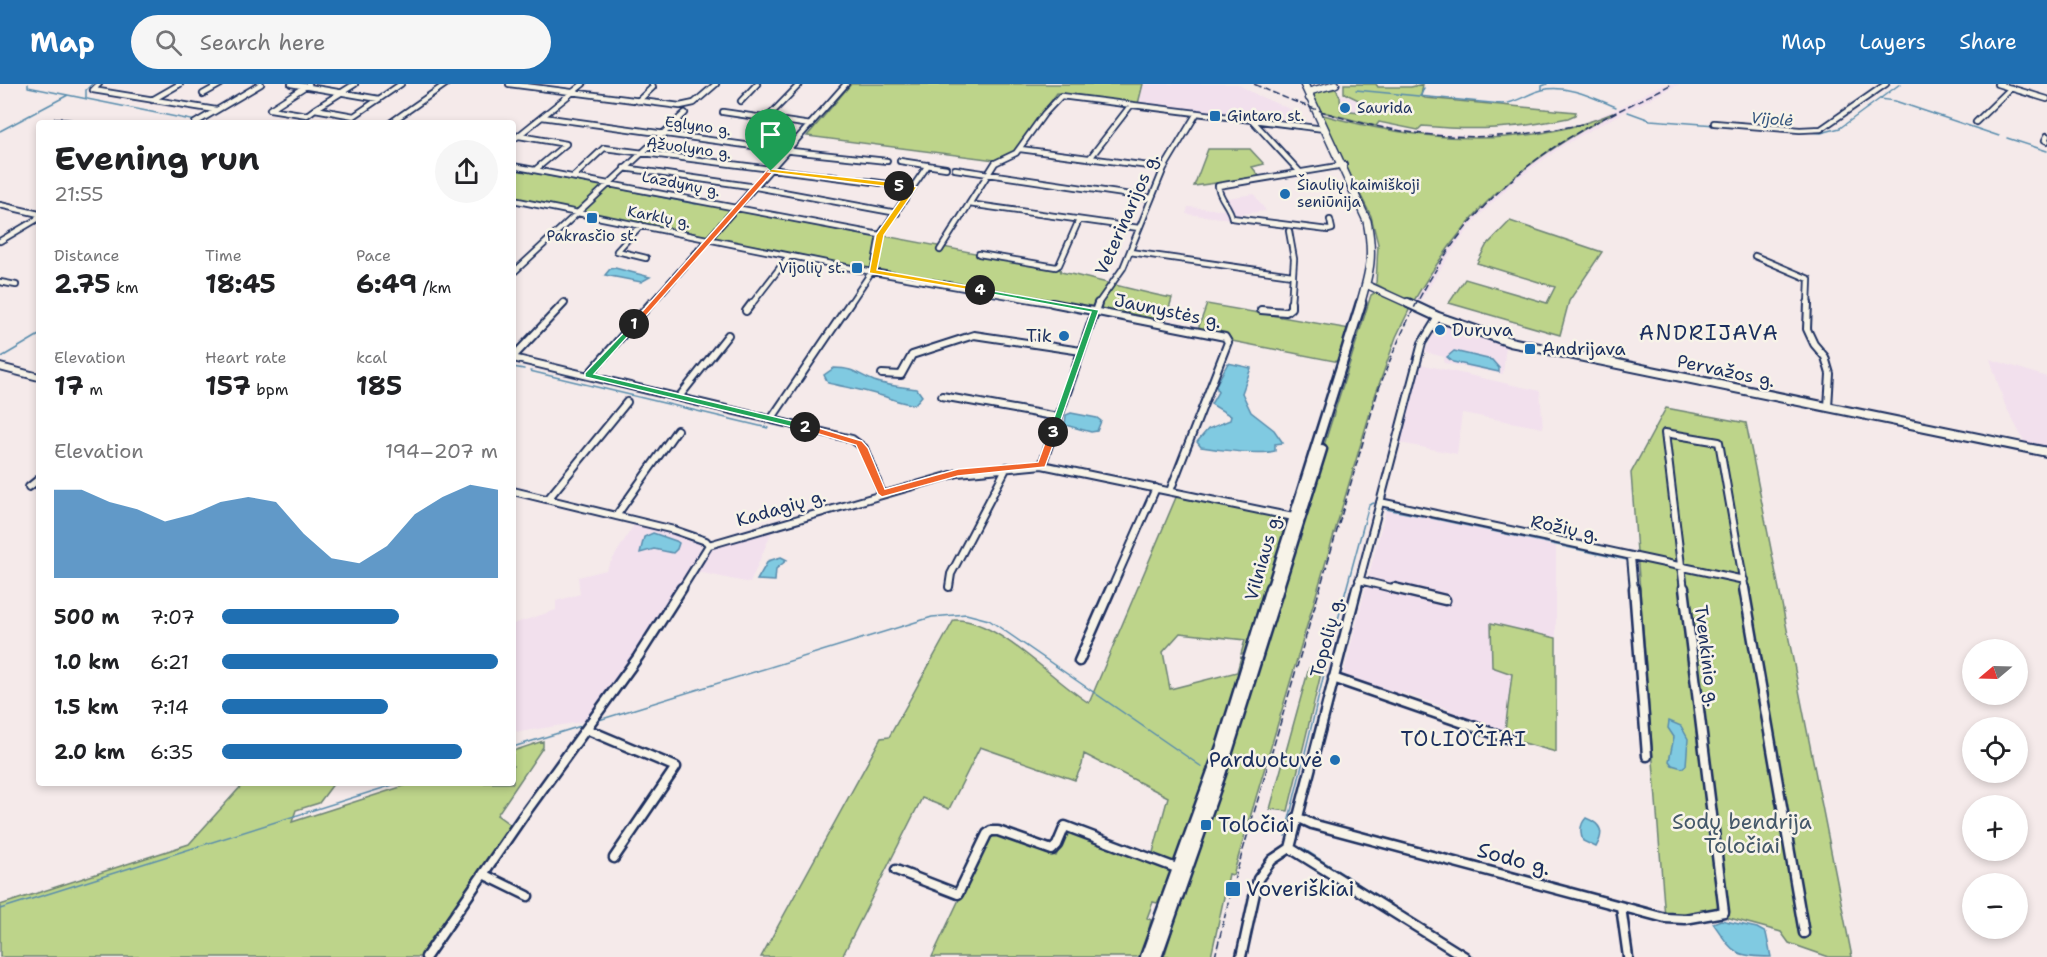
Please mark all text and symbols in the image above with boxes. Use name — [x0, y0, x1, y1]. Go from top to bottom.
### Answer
search box — [131, 15, 551, 69]
text: Map — [30, 23, 95, 61]
icon: search — [152, 26, 185, 59]
text: Search here — [200, 28, 325, 57]
text: Map — [1781, 28, 1826, 56]
text: Layers — [1859, 28, 1926, 56]
text: Share — [1959, 28, 2017, 56]
place label: Saurida — [1357, 98, 1413, 118]
marker: Saurida — [1338, 101, 1352, 115]
place label: Gintaro st. — [1227, 106, 1305, 126]
water label: Vijolė — [1750, 107, 1794, 131]
pin — [745, 109, 796, 171]
marker: Gintaro st. — [1208, 109, 1222, 123]
street label: Eglyno g. — [664, 111, 733, 141]
icon: arrive — [754, 118, 787, 151]
street label: Ąžuolyno g. — [645, 132, 733, 164]
text: Evening run — [54, 136, 260, 181]
button: share — [435, 140, 498, 203]
street label: Veterinarijos g. — [1089, 149, 1165, 279]
street label: Lazdynų g. — [640, 167, 722, 201]
pin: 5 — [884, 171, 914, 201]
place label: Šiaulių kaimiškoji seniūnija — [1297, 174, 1420, 212]
text: 5 — [894, 175, 904, 196]
text: 21:55 — [54, 181, 104, 207]
marker: Šiaulių kaimiškoji seniūnija — [1278, 187, 1292, 201]
street label: Karklų g. — [626, 201, 693, 233]
marker: Pakrasčio st. — [585, 211, 599, 225]
place label: Pakrasčio st. — [547, 226, 638, 246]
text: Distance — [54, 245, 120, 266]
text: Time — [205, 245, 242, 266]
text: Pace — [356, 245, 391, 266]
place label: Vijolių st. — [778, 258, 845, 278]
marker: Vijolių st. — [850, 261, 864, 275]
text: 2.75 — [54, 266, 110, 301]
text: 18:45 — [205, 266, 276, 301]
text: 6:49 — [356, 266, 417, 301]
pin: 4 — [965, 275, 995, 305]
text: km — [110, 277, 139, 298]
text: /km — [417, 277, 451, 298]
text: 4 — [974, 279, 986, 300]
street label: Jaunystės g. — [1112, 288, 1224, 334]
pin: 1 — [619, 309, 649, 339]
text: 1 — [630, 313, 638, 334]
place label: Duruva — [1452, 318, 1513, 342]
district label: ANDRIJAVA — [1639, 319, 1779, 347]
marker: Duruva — [1433, 323, 1447, 337]
place label: Tik — [1026, 324, 1052, 348]
marker: Tik — [1057, 329, 1071, 343]
place label: Andrijava — [1542, 337, 1626, 361]
marker: Andrijava — [1523, 342, 1537, 356]
text: Elevation — [54, 347, 126, 368]
text: Heart rate — [205, 347, 287, 368]
text: kcal — [356, 347, 387, 368]
street label: Pervažos g. — [1675, 349, 1777, 393]
text: 17 — [54, 368, 84, 403]
text: 157 — [205, 368, 251, 403]
text: 185 — [356, 368, 402, 403]
text: m — [84, 379, 103, 400]
text: bpm — [251, 379, 288, 400]
pin: 2 — [790, 412, 820, 442]
text: 2 — [799, 416, 811, 437]
pin: 3 — [1038, 417, 1068, 447]
text: 3 — [1047, 421, 1059, 442]
text: Elevation — [54, 438, 144, 464]
text: 194–207 m — [385, 438, 498, 464]
street label: Kadagių g. — [733, 484, 829, 532]
street label: Rožių g. — [1529, 509, 1601, 547]
street label: Vilniaus g. — [1239, 511, 1287, 603]
street label: Topolių g. — [1305, 594, 1349, 680]
text: 500 m — [54, 604, 120, 630]
text: 7:07 — [150, 604, 195, 630]
street label: Tvenkinio g. — [1689, 604, 1725, 708]
north arrow — [1962, 639, 2028, 705]
map controls — [1962, 639, 2028, 939]
text: 1.0 km — [54, 649, 119, 675]
text: 6:21 — [150, 649, 189, 675]
text: 1.5 km — [54, 694, 118, 720]
text: 7:14 — [150, 694, 189, 720]
button: locate — [1962, 717, 2028, 783]
district label: TOLIOČIAI — [1400, 724, 1528, 753]
text: 2.0 km — [54, 739, 125, 765]
text: 6:35 — [150, 739, 193, 765]
place label: Parduotuvė — [1209, 746, 1323, 774]
marker: Parduotuvė — [1328, 753, 1342, 767]
button: + — [1962, 795, 2028, 861]
park label: Sodų bendrija Toločiai — [1672, 808, 1812, 860]
place label: Toločiai — [1218, 811, 1295, 839]
marker: Toločiai — [1199, 818, 1213, 832]
street label: Sodo g. — [1474, 836, 1554, 882]
button: − — [1962, 873, 2028, 939]
place label: Voveriškiai — [1246, 875, 1354, 903]
marker: Voveriškiai — [1224, 880, 1242, 898]

